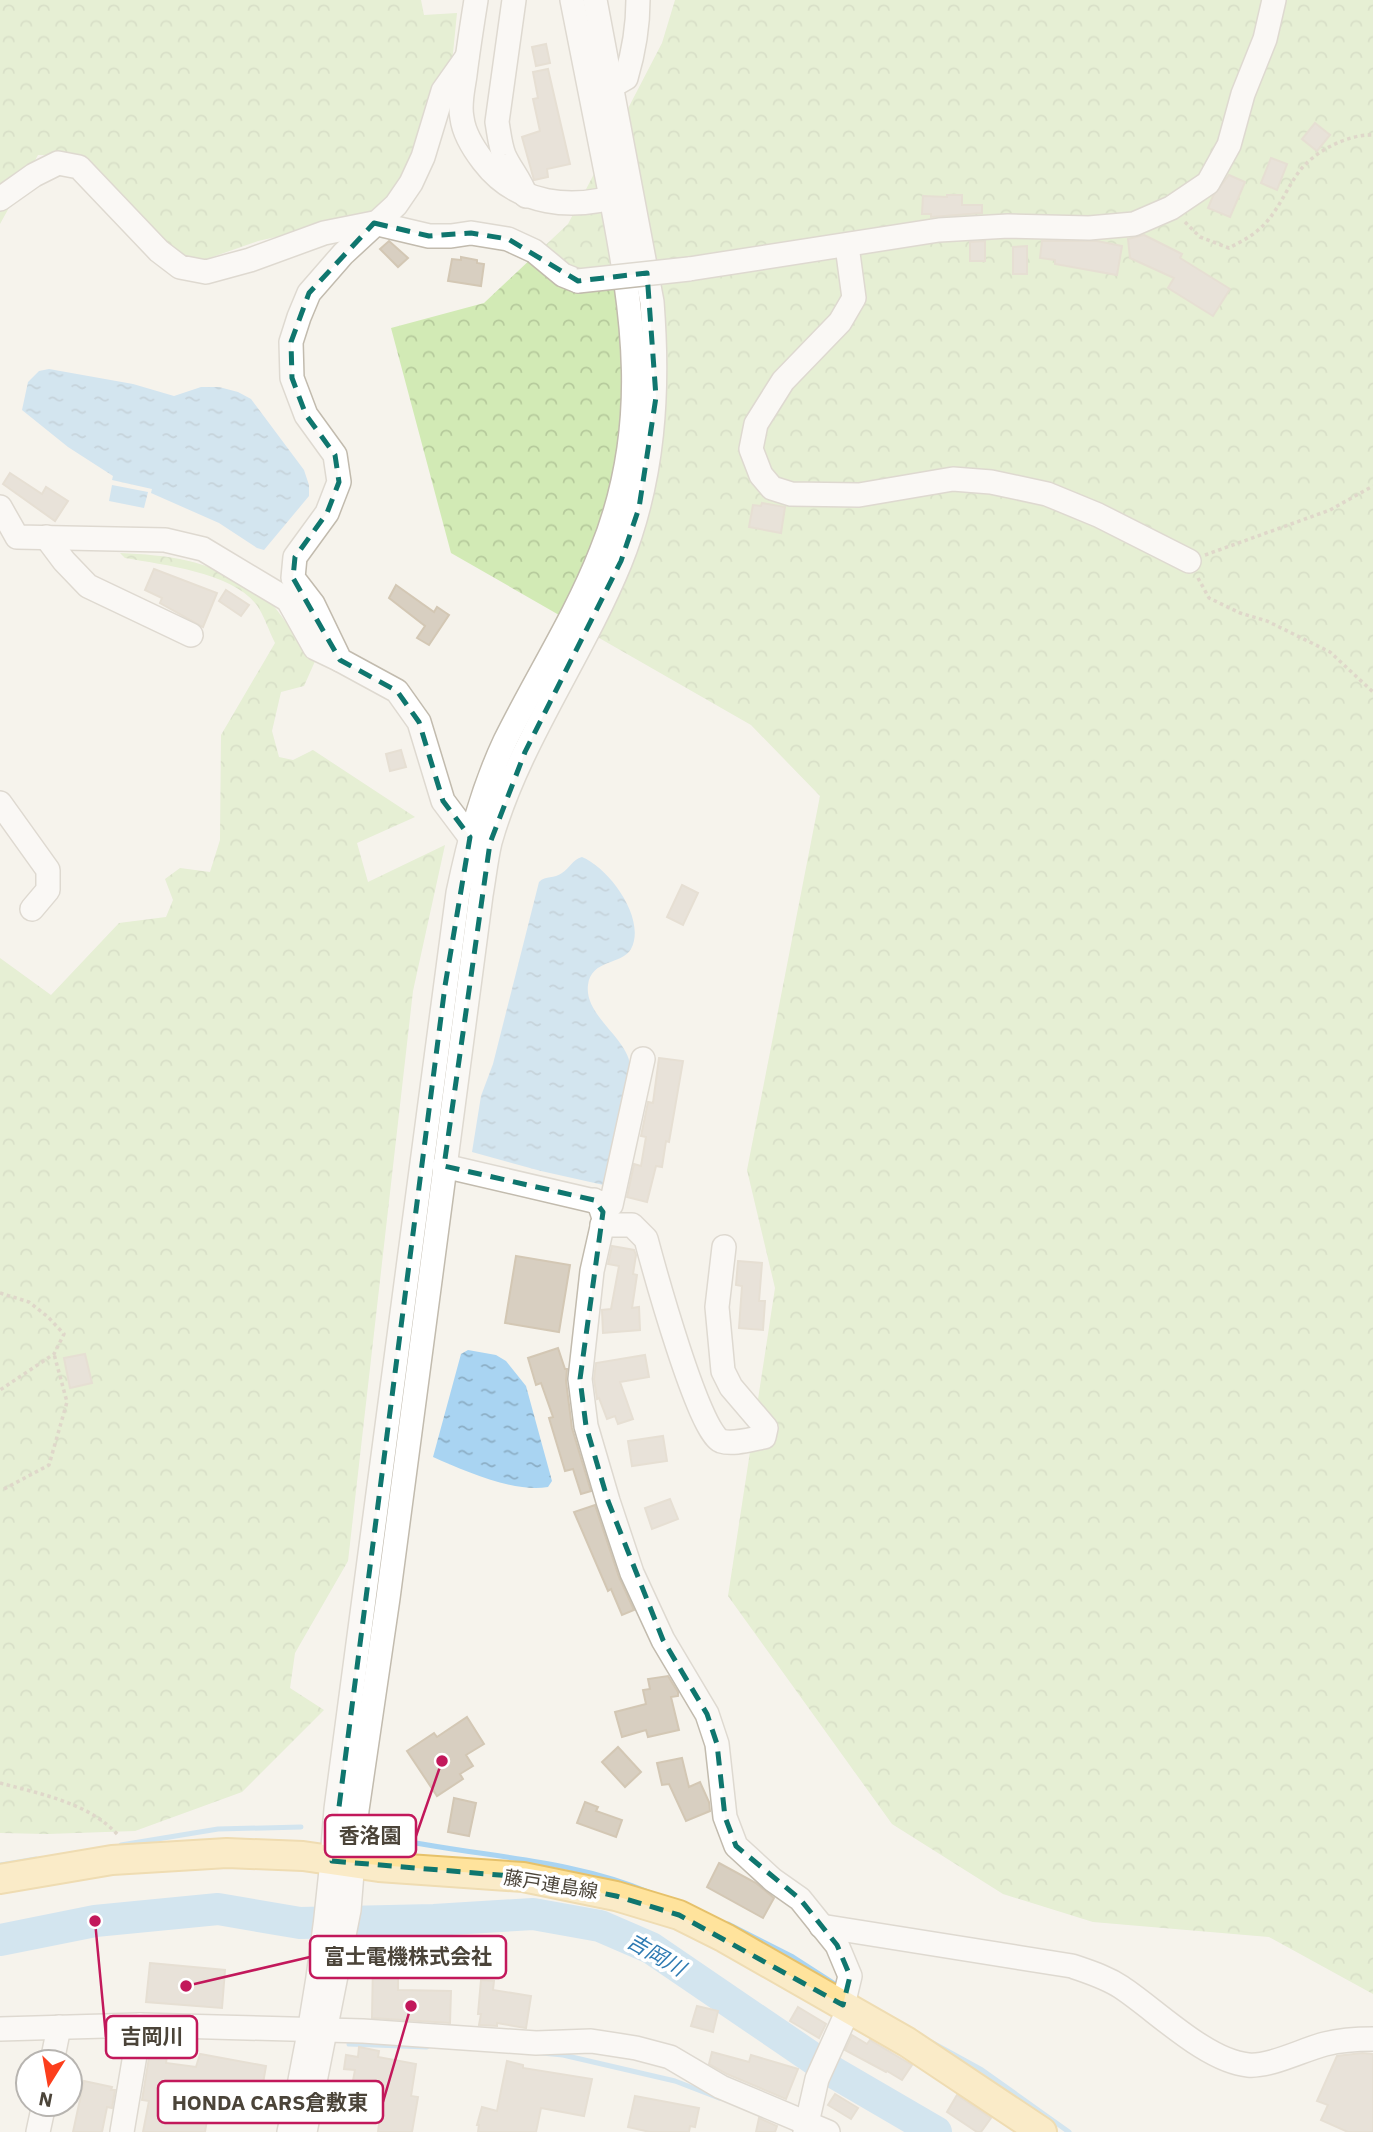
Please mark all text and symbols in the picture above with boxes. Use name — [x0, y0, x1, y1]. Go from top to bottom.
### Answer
callout: 香洛園 — [325, 1815, 416, 1857]
text: 香洛園 — [339, 1821, 402, 1849]
street label: 藤戸連島線 — [502, 1865, 600, 1903]
water label: 吉岡川 — [622, 1926, 693, 1983]
callout: 富士電機株式会社 — [310, 1936, 506, 1978]
text: 富士電機株式会社 — [324, 1942, 492, 1970]
callout: 吉岡川 — [106, 2016, 197, 2058]
text: 吉岡川 — [121, 2022, 184, 2050]
north arrow — [14, 2048, 84, 2118]
callout: HONDA CARS倉敷東 — [158, 2081, 383, 2123]
text: N — [37, 2087, 55, 2113]
text: HONDA CARS倉敷東 — [172, 2088, 368, 2116]

